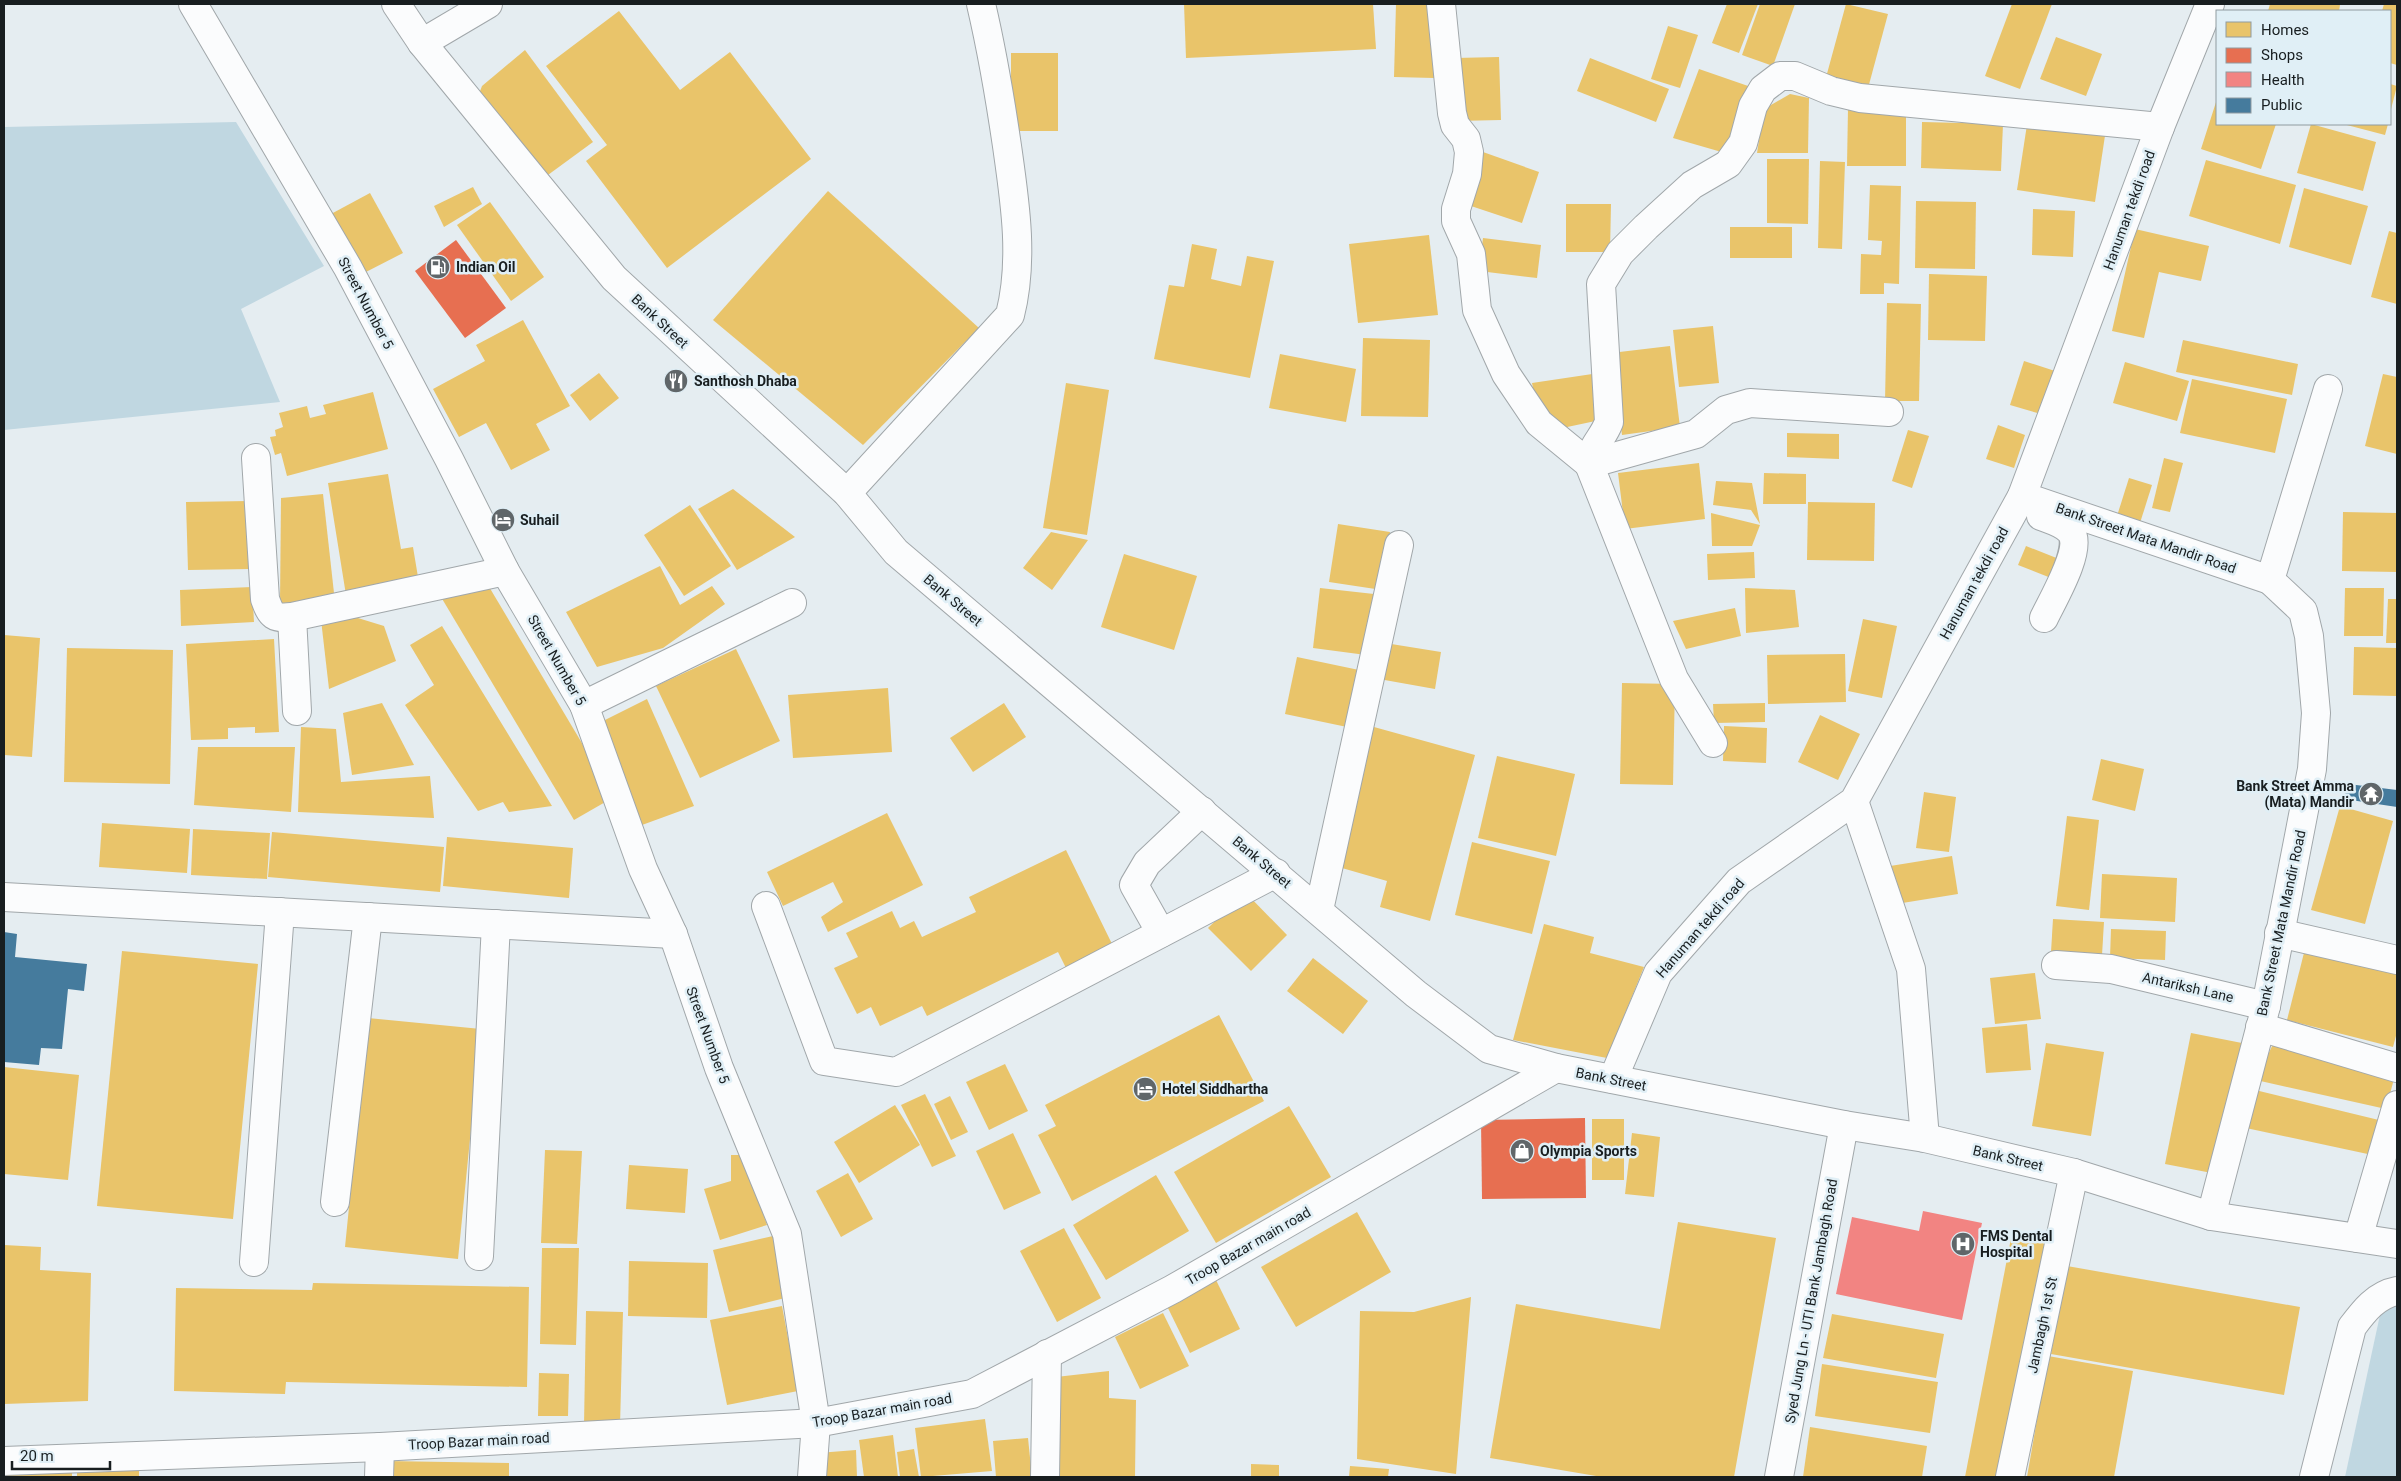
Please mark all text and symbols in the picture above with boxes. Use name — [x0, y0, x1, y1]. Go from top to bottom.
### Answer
legend — [2216, 10, 2391, 125]
text: Homes — [2261, 21, 2309, 39]
text: Shops — [2261, 46, 2303, 64]
text: Health — [2261, 71, 2305, 89]
text: Public — [2261, 96, 2302, 114]
street label: Hanuman tekdi road — [2100, 148, 2158, 272]
street label: Street Number 5 — [335, 254, 397, 352]
fuel station icon: Indian Oil — [425, 254, 451, 280]
place label: Indian Oil — [456, 259, 515, 275]
street label: Bank Street — [628, 291, 692, 352]
restaurant icon: Santhosh Dhaba — [663, 368, 689, 394]
place label: Santhosh Dhaba — [694, 373, 797, 389]
street label: Bank Street Mata Mandir Road — [2054, 500, 2238, 576]
hotel icon: Suhail — [490, 507, 516, 533]
place label: Suhail — [520, 512, 559, 528]
street label: Hanuman tekdi road — [1936, 524, 2012, 642]
street label: Bank Street — [920, 571, 986, 629]
street label: Street Number 5 — [525, 612, 589, 708]
place label: Bank Street Amma (Mata) Mandir — [2236, 778, 2355, 811]
temple icon: Bank Street Amma (Mata) Mandir — [2358, 781, 2384, 807]
street label: Bank Street Mata Mandir Road — [2253, 829, 2309, 1017]
street label: Bank Street — [1229, 833, 1295, 891]
street label: Hanuman tekdi road — [1653, 875, 1747, 981]
street label: Antariksh Lane — [2141, 969, 2235, 1005]
street label: Street Number 5 — [683, 984, 733, 1086]
street label: Bank Street — [1574, 1064, 1648, 1094]
hotel icon: Hotel Siddhartha — [1132, 1076, 1158, 1102]
place label: Hotel Siddhartha — [1162, 1081, 1269, 1097]
shop icon: Olympia Sports — [1509, 1138, 1535, 1164]
street label: Bank Street — [1971, 1142, 2045, 1174]
place label: Olympia Sports — [1540, 1143, 1637, 1159]
street label: Syed Jung Ln - UTI Bank Jambagh Road — [1782, 1178, 1840, 1424]
street label: Troop Bazar main road — [1183, 1204, 1313, 1288]
place label: FMS Dental Hospital — [1980, 1228, 2052, 1260]
hospital icon: FMS Dental Hospital — [1950, 1231, 1976, 1257]
street label: Jambagh 1st St — [2024, 1275, 2060, 1375]
street label: Troop Bazar main road — [811, 1390, 953, 1430]
street label: Troop Bazar main road — [408, 1429, 550, 1453]
scale bar — [12, 1438, 110, 1470]
text: 20 m — [20, 1447, 54, 1465]

